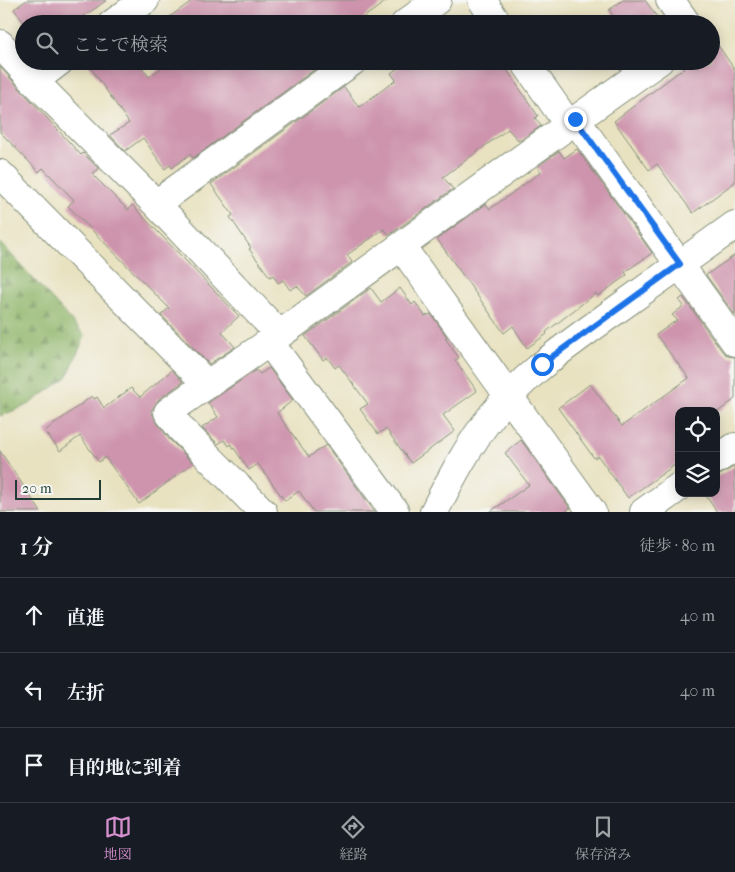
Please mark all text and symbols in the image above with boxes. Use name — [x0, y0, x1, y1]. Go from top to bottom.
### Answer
search box — [15, 15, 720, 70]
icon: search — [33, 29, 61, 57]
text: ここで検索 — [73, 34, 168, 56]
route end — [564, 108, 587, 131]
route start — [531, 353, 554, 376]
map controls — [675, 407, 720, 497]
button: locate — [675, 407, 720, 452]
button: layers — [675, 452, 720, 497]
scale bar — [15, 477, 101, 500]
text: 20 m — [22, 480, 52, 497]
text: 1 分 — [20, 535, 53, 559]
text: 徒歩 · 80 m — [639, 536, 715, 555]
icon: ahead — [20, 601, 48, 629]
text: 40 m — [680, 606, 715, 625]
text: 直進 — [67, 607, 105, 629]
icon: left — [20, 676, 48, 704]
text: 40 m — [680, 681, 715, 700]
text: 左折 — [67, 682, 105, 704]
icon: arrive — [20, 751, 48, 779]
text: 目的地に到着 — [67, 757, 181, 779]
tab: 地図 — [104, 813, 132, 863]
tab: 経路 — [339, 813, 367, 863]
tab: 保存済み — [575, 813, 631, 863]

